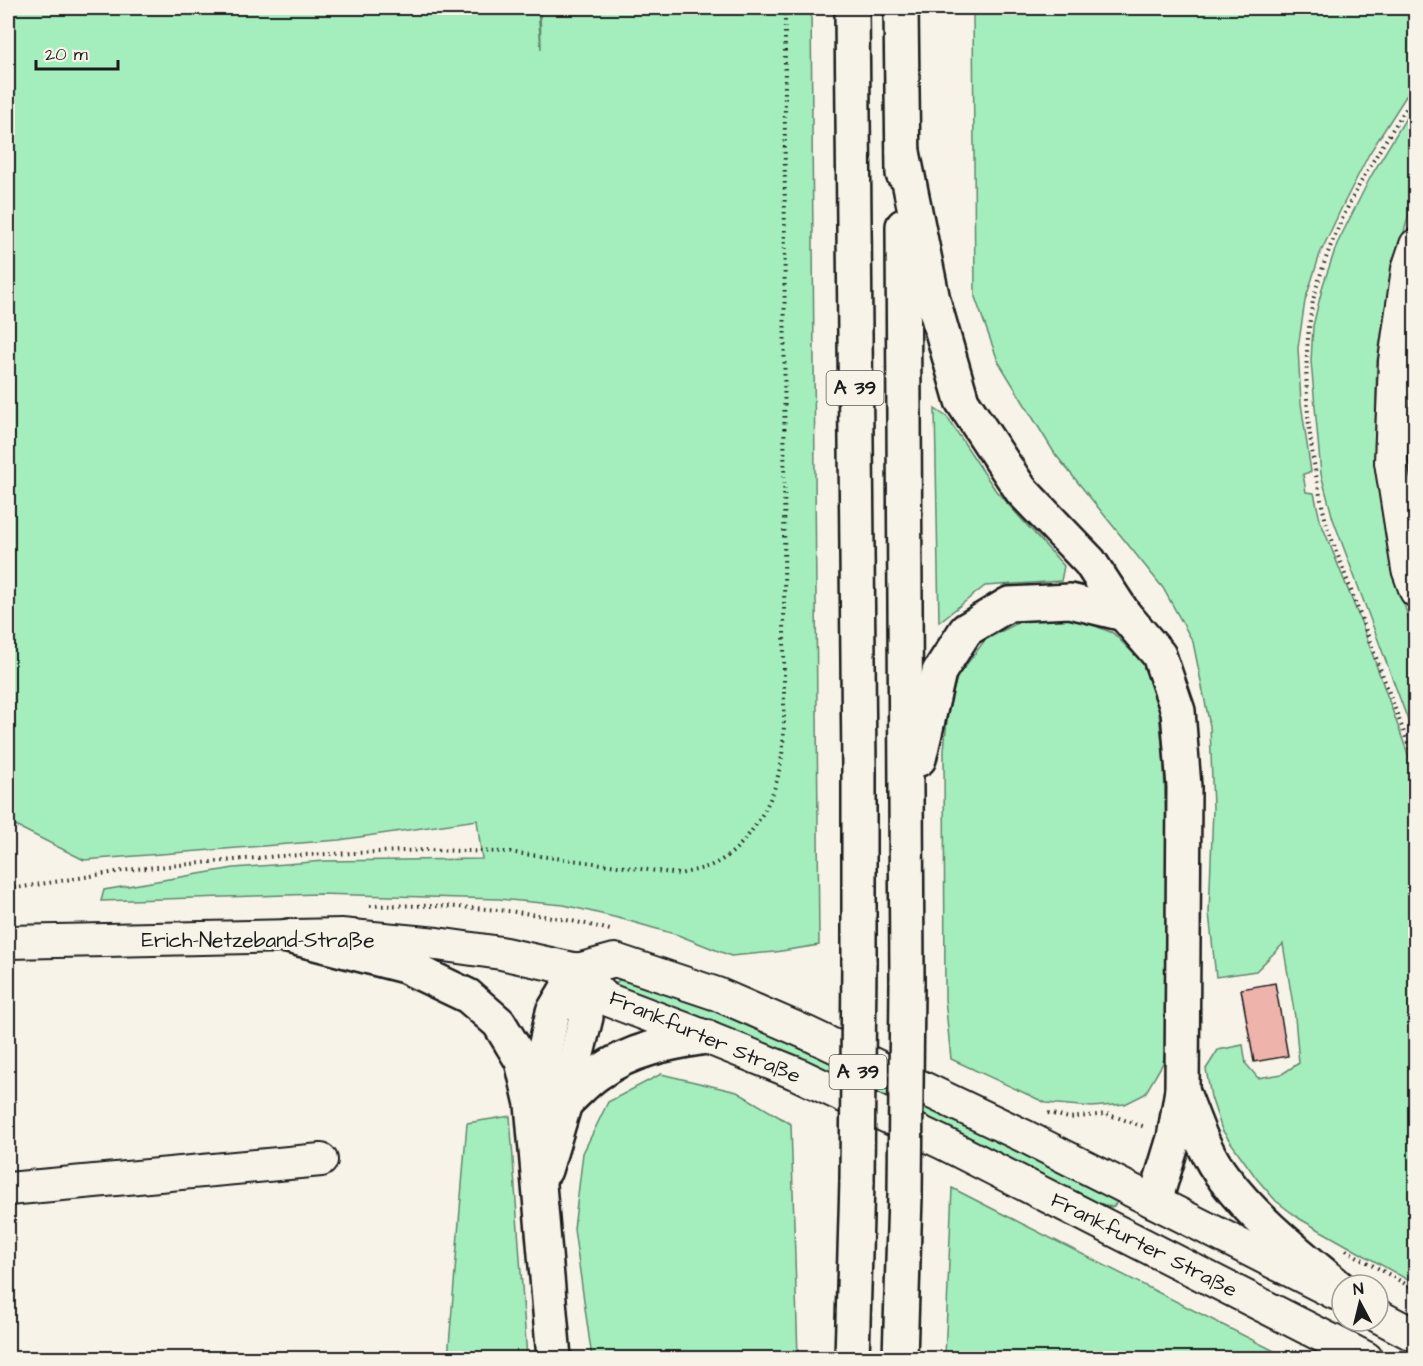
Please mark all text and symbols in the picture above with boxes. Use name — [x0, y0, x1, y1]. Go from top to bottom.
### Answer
scale bar — [36, 33, 118, 71]
text: 20 m — [45, 42, 88, 67]
road number: A 39 — [826, 371, 884, 405]
street label: Erich-Netzeband-Straße — [142, 926, 375, 955]
street label: Frankfurter Straße — [605, 984, 805, 1090]
road number: A 39 — [830, 1055, 886, 1089]
street label: Frankfurter Straße — [1046, 1185, 1242, 1305]
north arrow — [1330, 1273, 1390, 1333]
text: N — [1352, 1278, 1365, 1301]

